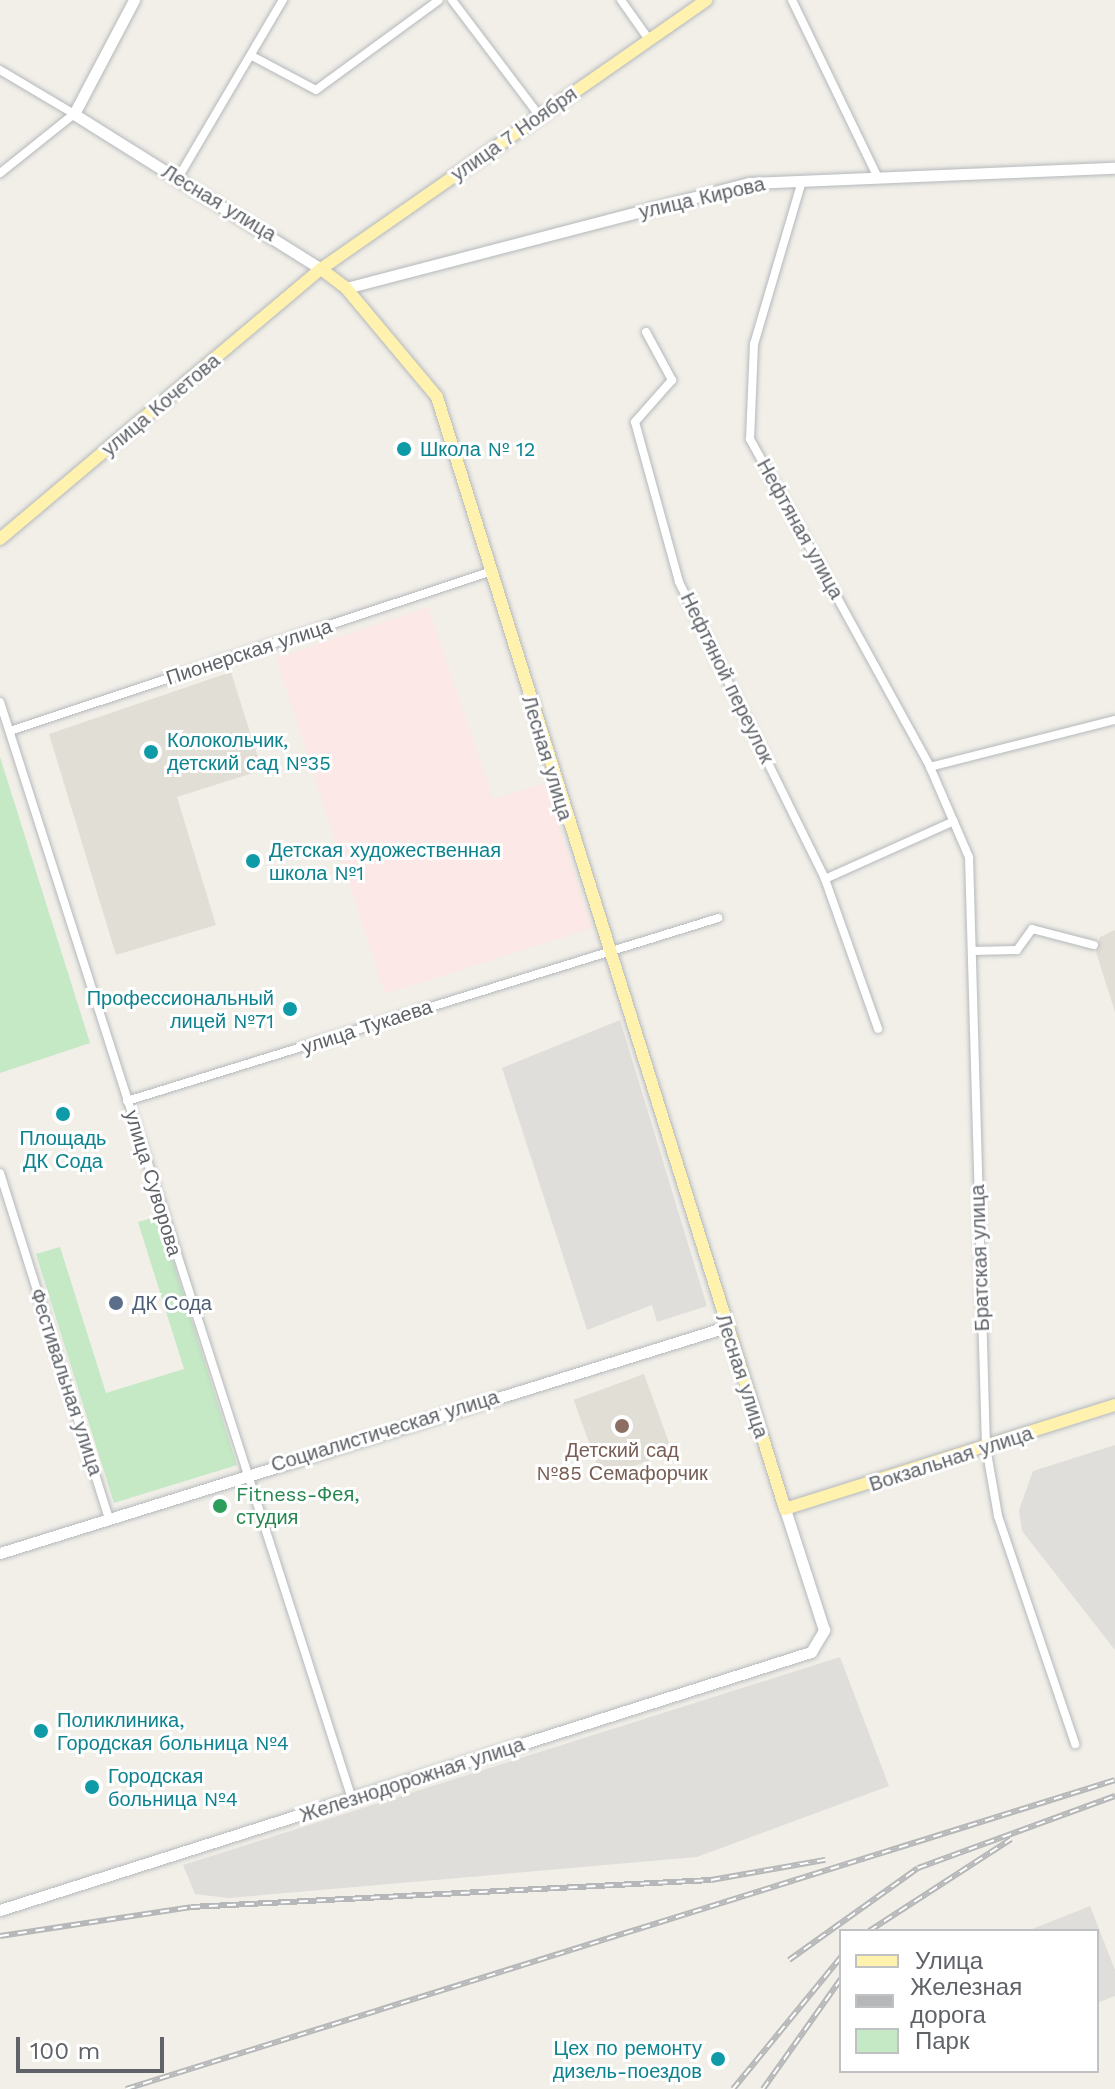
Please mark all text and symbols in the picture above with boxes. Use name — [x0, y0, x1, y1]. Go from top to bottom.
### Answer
street label: улица 7 Ноября — [446, 81, 582, 187]
street label: Лесная улица — [158, 159, 280, 247]
street label: улица Кирова — [637, 172, 767, 224]
street label: улица Кочетова — [97, 349, 225, 461]
place label: Школа № 12 — [420, 437, 536, 461]
marker: Школа № 12 — [395, 440, 413, 458]
street label: Нефтяная улица — [752, 455, 848, 603]
street label: Нефтяной переулок — [675, 589, 779, 767]
street label: Пионерская улица — [163, 614, 335, 690]
street label: Лесная улица — [517, 693, 577, 823]
place label: Колокольчик, детский сад №35 — [167, 728, 331, 775]
marker: Колокольчик, детский сад №35 — [142, 743, 160, 761]
place label: Детская художественная школа №1 — [269, 838, 501, 885]
marker: Детская художественная школа №1 — [244, 852, 262, 870]
place label: Профессиональный лицей №71 — [87, 986, 274, 1033]
street label: улица Тукаева — [299, 995, 435, 1059]
marker: Профессиональный лицей №71 — [281, 1000, 299, 1018]
marker: Площадь ДК Сода — [54, 1105, 72, 1123]
street label: улица Суворова — [119, 1107, 187, 1259]
place label: Площадь ДК Сода — [19, 1126, 107, 1173]
street label: Братская улица — [965, 1184, 995, 1332]
street label: Фестивальная улица — [24, 1286, 108, 1478]
place label: ДК Сода — [132, 1291, 212, 1315]
marker: ДК Сода — [107, 1294, 125, 1312]
street label: Лесная улица — [711, 1311, 773, 1441]
street label: Социалистическая улица — [268, 1385, 502, 1477]
marker: Детский сад №85 Семафорчик — [613, 1417, 631, 1435]
street label: Вокзальная улица — [866, 1421, 1036, 1497]
place label: Детский сад №85 Семафорчик — [536, 1438, 708, 1485]
place label: Fitness-Фея, студия — [236, 1482, 360, 1529]
marker: Fitness-Фея, студия — [211, 1497, 229, 1515]
place label: Поликлиника, Городская больница №4 — [57, 1708, 289, 1755]
marker: Поликлиника, Городская больница №4 — [32, 1722, 50, 1740]
street label: Железнодорожная улица — [297, 1732, 527, 1828]
place label: Городская больница №4 — [108, 1764, 238, 1811]
marker: Городская больница №4 — [83, 1778, 101, 1796]
legend — [839, 1929, 1099, 2073]
text: Улица — [915, 1947, 983, 1975]
text: Железная дорога — [910, 1973, 1022, 2029]
scale bar — [20, 2021, 168, 2071]
text: Парк — [915, 2027, 969, 2055]
place label: Цех по ремонту дизель-поездов — [553, 2036, 702, 2083]
text: 100 m — [30, 2037, 100, 2065]
marker: Цех по ремонту дизель-поездов — [709, 2050, 727, 2068]

